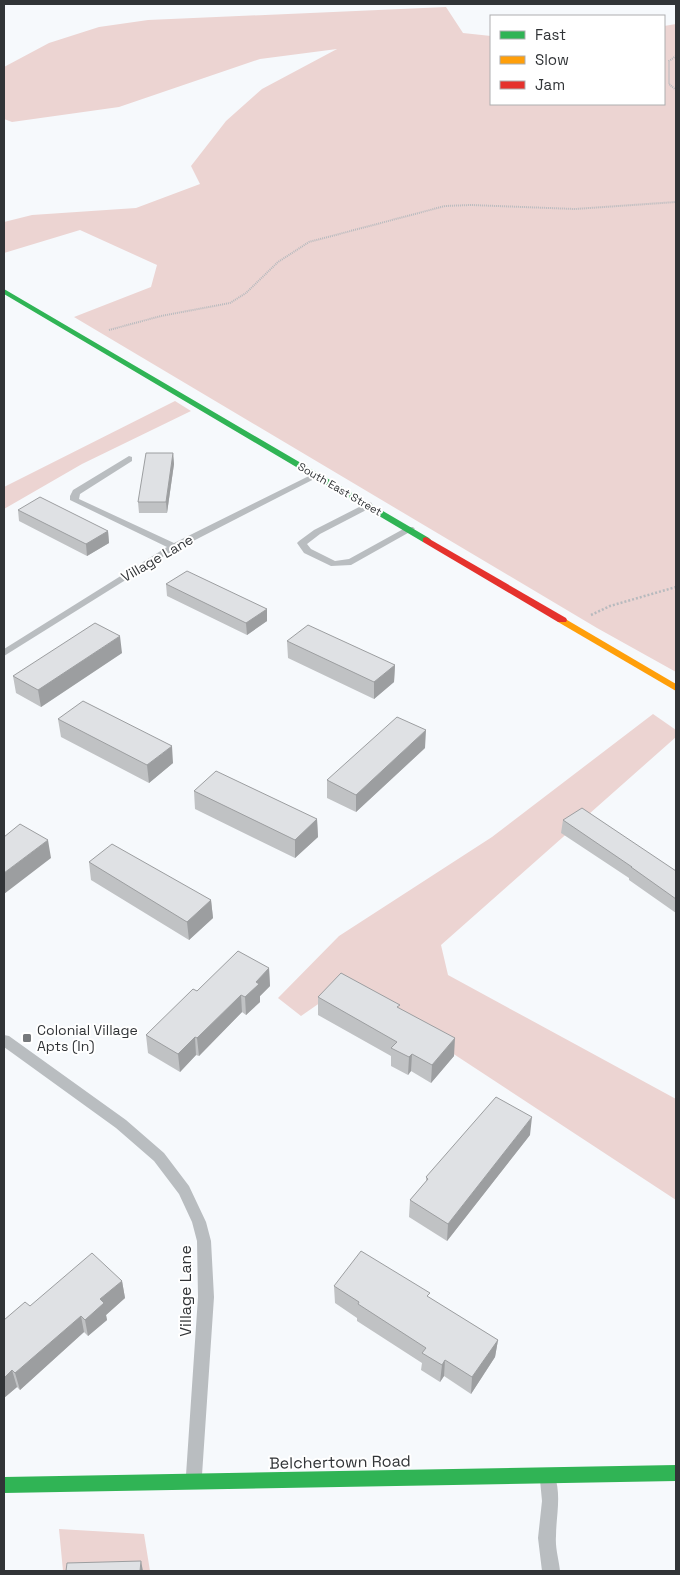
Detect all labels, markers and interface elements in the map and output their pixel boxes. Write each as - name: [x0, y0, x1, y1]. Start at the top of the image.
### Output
- legend: [490, 15, 665, 105]
- text: Fast: [535, 25, 566, 44]
- text: Slow: [535, 50, 569, 69]
- text: Jam: [535, 75, 565, 94]
- street label: South East Street: [296, 459, 384, 519]
- street label: Village Lane: [118, 530, 196, 586]
- place label: Colonial Village Apts (In): [37, 1021, 138, 1055]
- marker: Colonial Village Apts (In): [21, 1032, 33, 1044]
- street label: Village Lane: [175, 1245, 196, 1337]
- street label: Belchertown Road: [269, 1450, 411, 1474]

